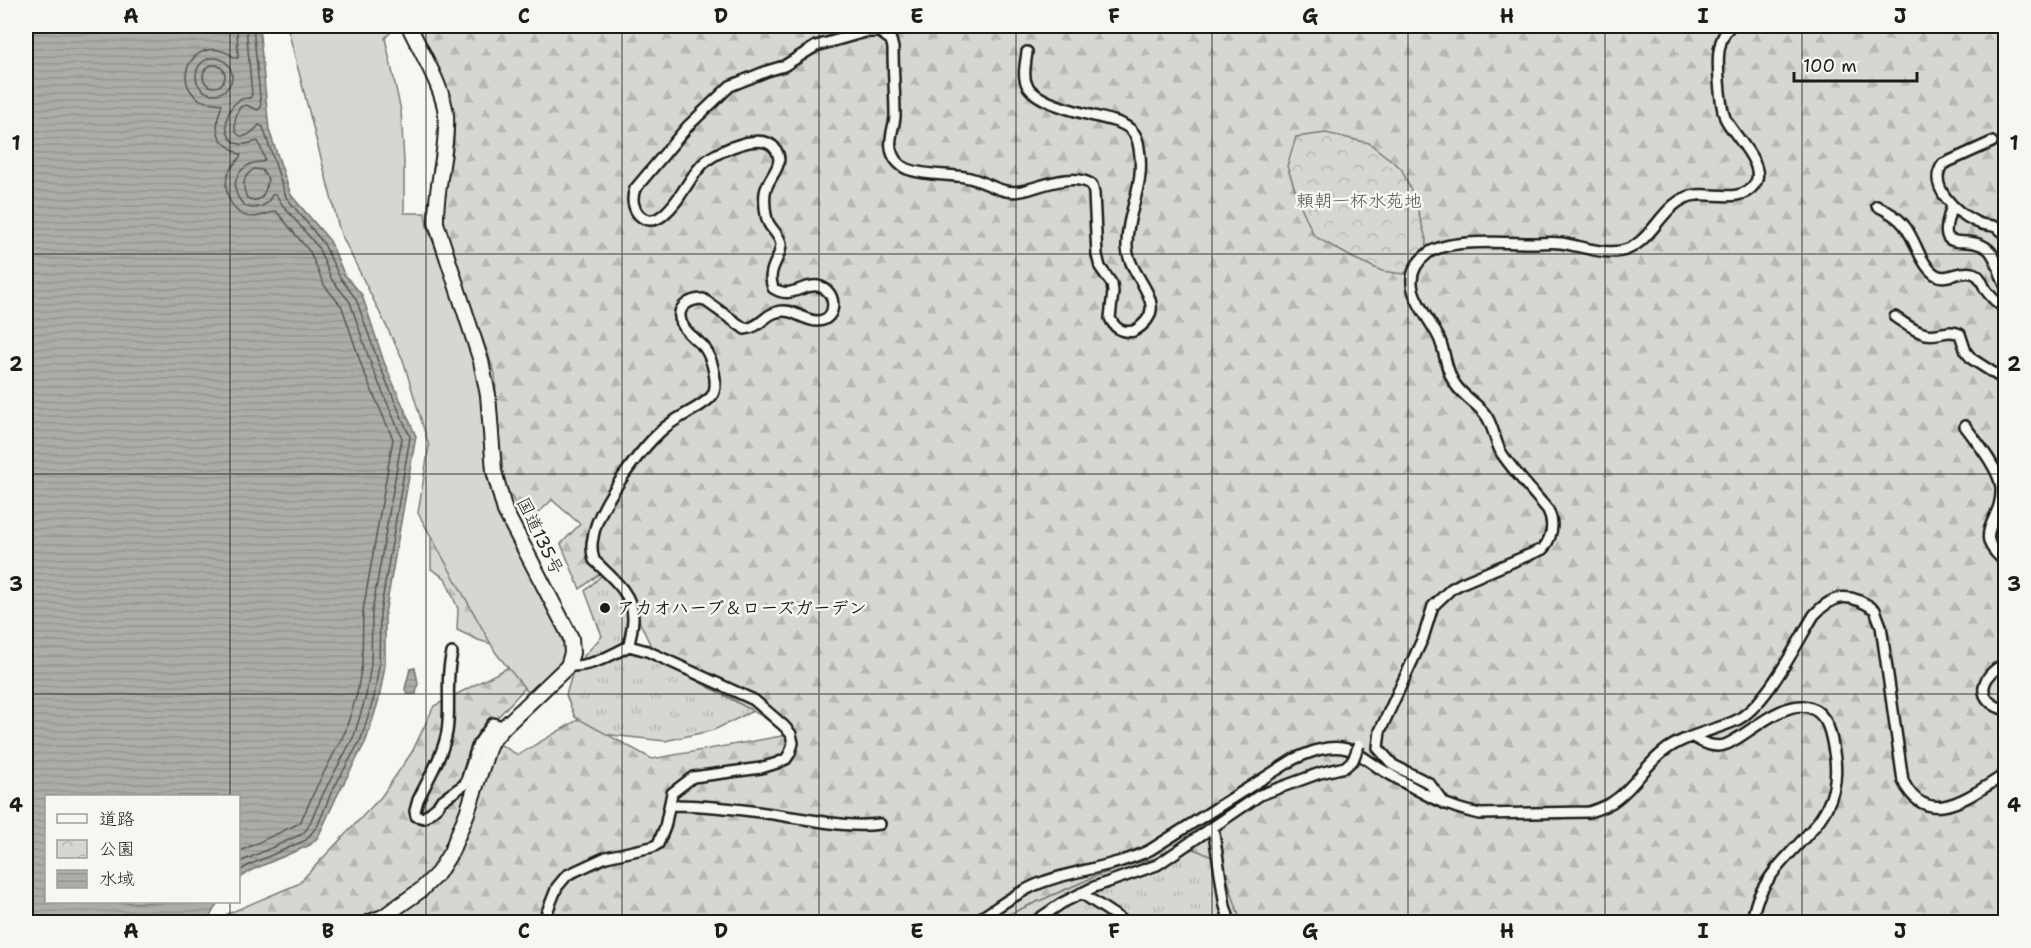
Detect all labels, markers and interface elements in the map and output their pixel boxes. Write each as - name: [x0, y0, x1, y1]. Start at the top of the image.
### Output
- text: A: [123, 3, 139, 29]
- text: B: [322, 3, 334, 29]
- text: C: [518, 3, 530, 29]
- text: D: [714, 3, 728, 29]
- text: E: [910, 3, 924, 29]
- text: F: [1108, 3, 1120, 29]
- text: G: [1302, 3, 1318, 29]
- text: H: [1500, 3, 1514, 29]
- text: I: [1697, 3, 1709, 29]
- text: J: [1894, 3, 1907, 29]
- scale bar: [1794, 45, 1917, 83]
- text: 100 m: [1803, 54, 1857, 78]
- text: 1: [11, 130, 21, 156]
- text: 1: [2009, 130, 2019, 156]
- park label: 頼朝一杯水苑地: [1296, 189, 1422, 213]
- text: 2: [9, 351, 23, 377]
- text: 2: [2007, 351, 2021, 377]
- street label: 国道135号: [511, 493, 569, 579]
- text: 3: [9, 571, 23, 597]
- text: 3: [2007, 571, 2021, 597]
- place label: アカオハーブ＆ローズガーデン: [617, 596, 867, 620]
- marker: アカオハーブ＆ローズガーデン: [598, 601, 612, 615]
- text: 4: [9, 792, 23, 818]
- text: 4: [2007, 792, 2021, 818]
- legend: [45, 795, 240, 903]
- text: 道路: [99, 807, 135, 831]
- text: 公園: [99, 837, 135, 861]
- text: 水域: [99, 867, 135, 891]
- text: A: [123, 918, 139, 944]
- text: B: [322, 918, 334, 944]
- text: C: [518, 918, 530, 944]
- text: D: [714, 918, 728, 944]
- text: E: [910, 918, 924, 944]
- text: F: [1108, 918, 1120, 944]
- text: G: [1302, 918, 1318, 944]
- text: H: [1500, 918, 1514, 944]
- text: I: [1697, 918, 1709, 944]
- text: J: [1894, 918, 1907, 944]

